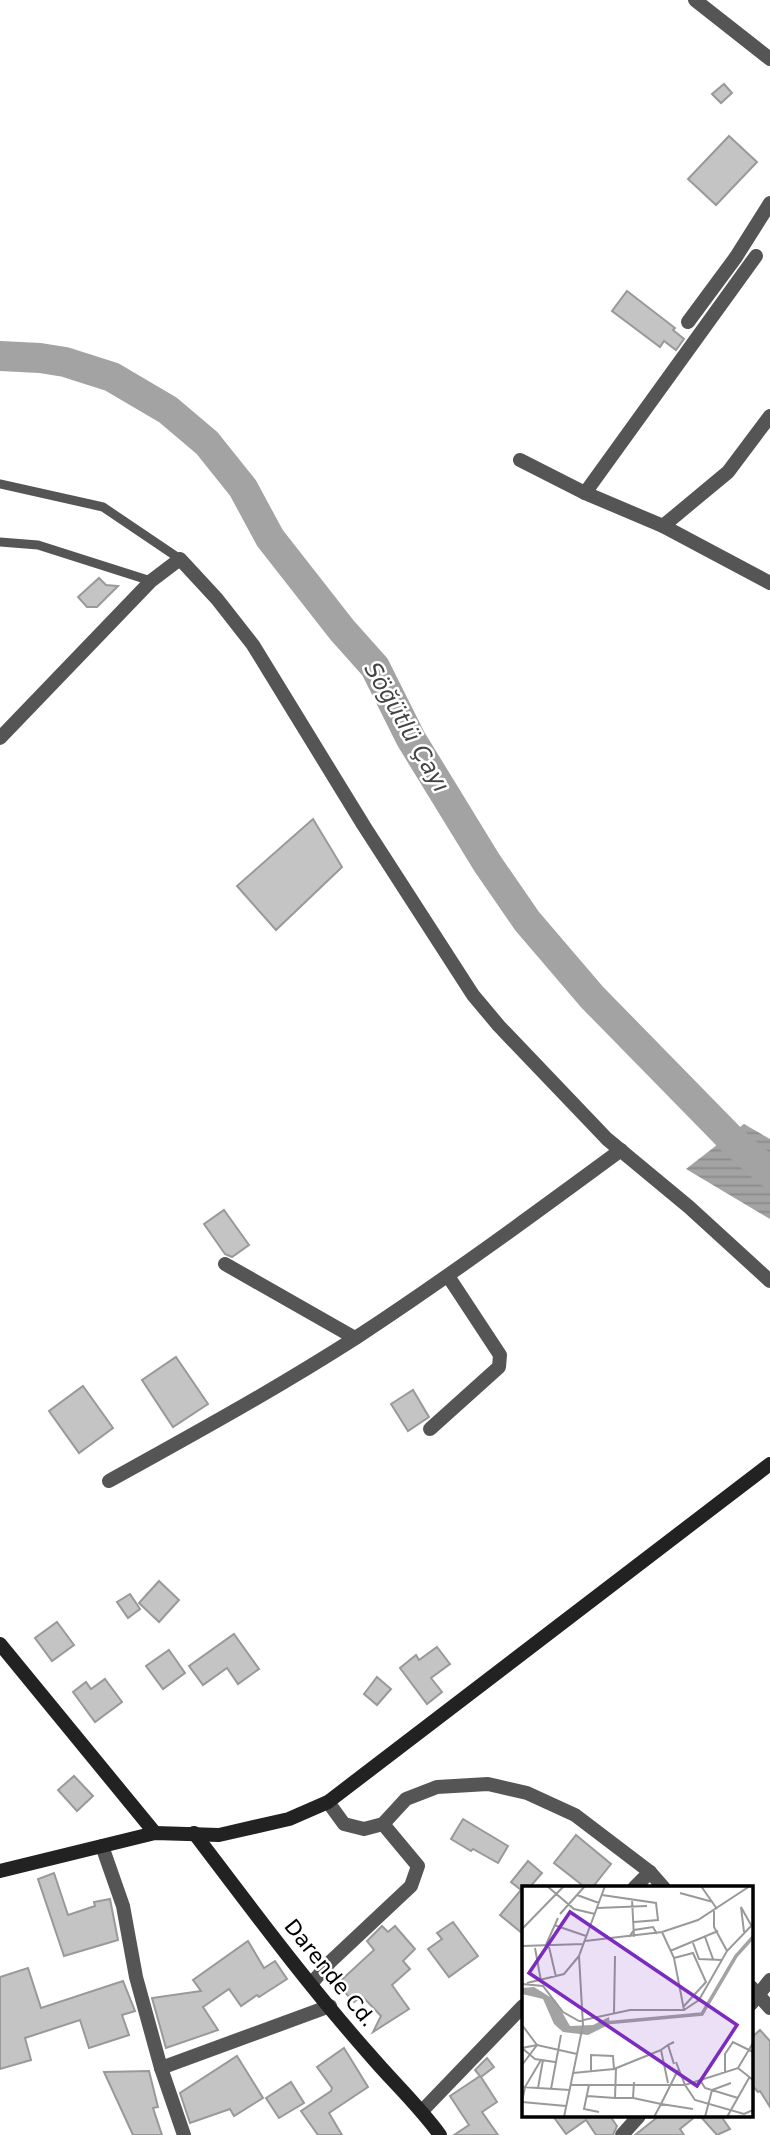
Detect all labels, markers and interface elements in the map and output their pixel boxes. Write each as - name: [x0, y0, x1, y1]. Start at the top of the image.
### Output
- water label: Söğütlü Çayı: [359, 658, 455, 796]
- inset map: [522, 1886, 752, 2118]
- street label: Darende Cd.: [279, 1915, 381, 2031]

